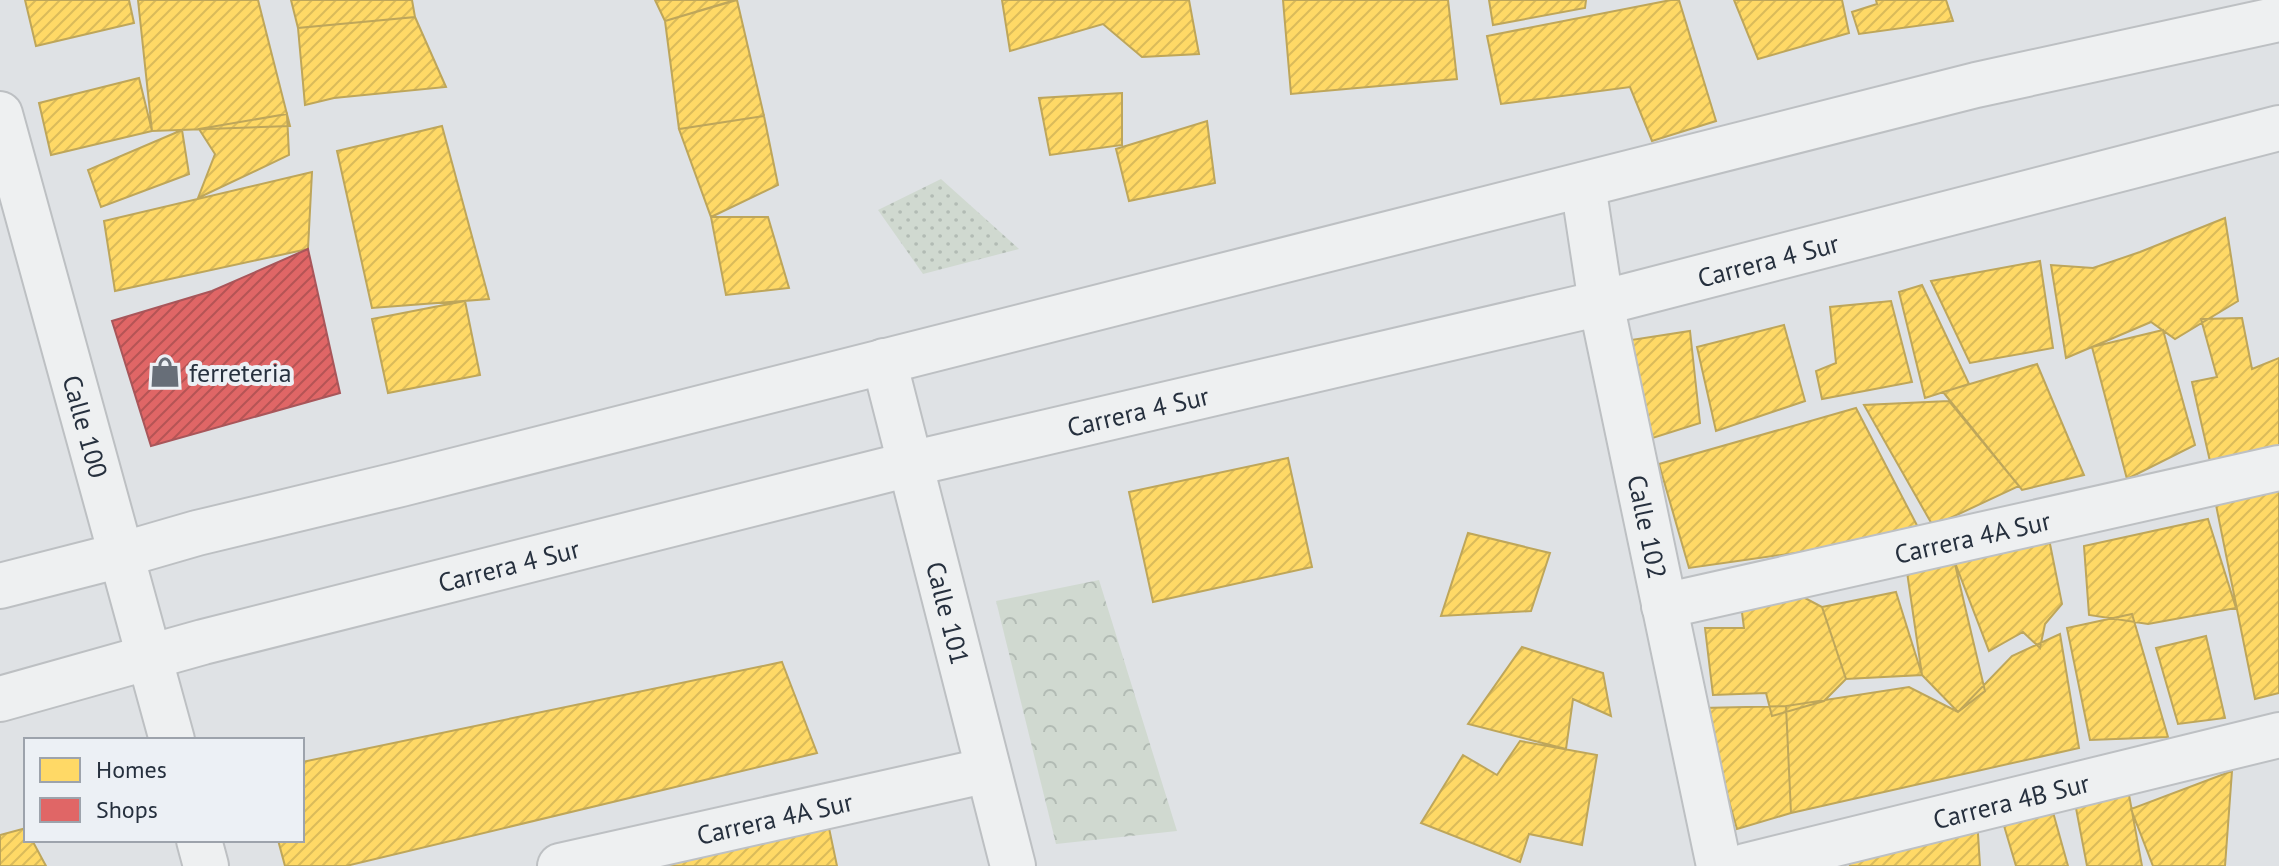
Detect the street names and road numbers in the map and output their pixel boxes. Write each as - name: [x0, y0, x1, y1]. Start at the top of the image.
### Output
- street label: Carrera 4 Sur: [1694, 226, 1842, 294]
- street label: Calle 100: [56, 371, 116, 482]
- street label: Carrera 4 Sur: [1064, 378, 1212, 443]
- street label: Calle 102: [1621, 472, 1675, 582]
- street label: Carrera 4A Sur: [1891, 503, 2054, 570]
- street label: Carrera 4 Sur: [434, 531, 583, 599]
- street label: Calle 101: [919, 558, 977, 668]
- street label: Carrera 4B Sur: [1930, 766, 2093, 836]
- street label: Carrera 4A Sur: [694, 784, 856, 851]

